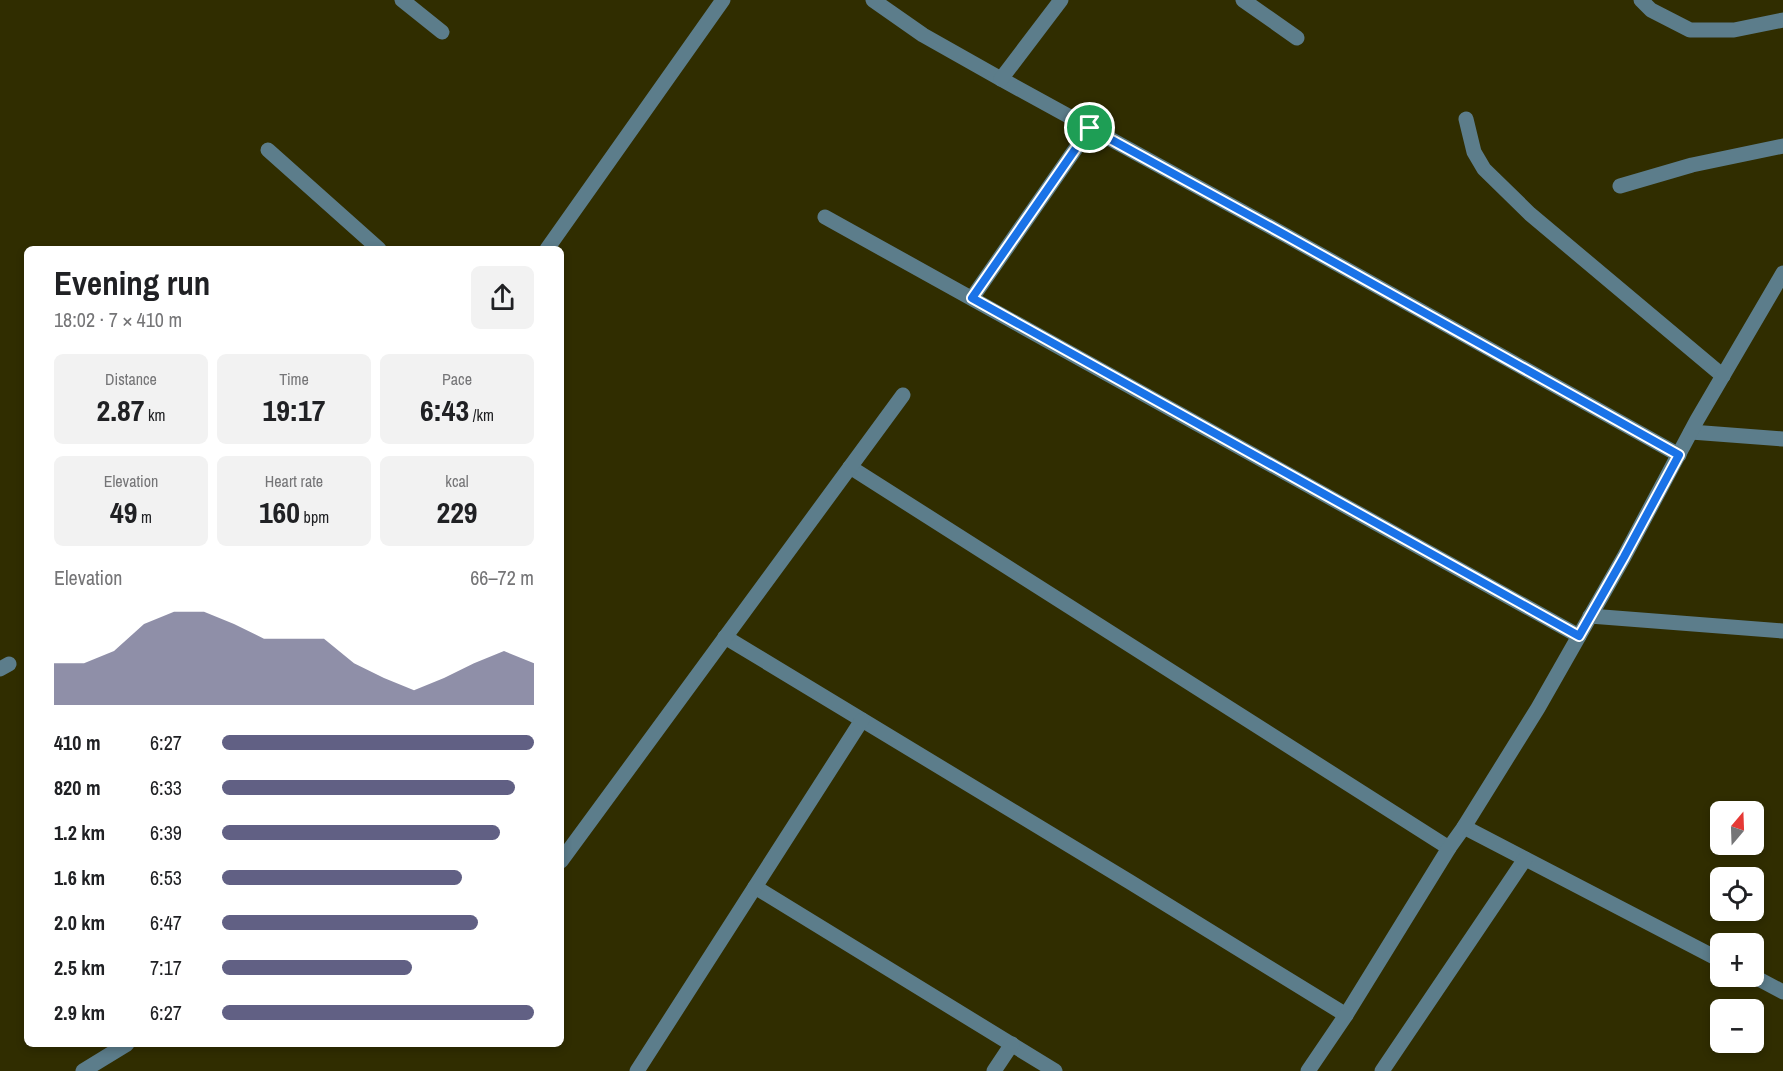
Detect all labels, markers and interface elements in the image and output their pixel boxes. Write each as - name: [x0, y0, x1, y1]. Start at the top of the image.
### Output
- pin: [1064, 102, 1115, 153]
- icon: arrive: [1073, 111, 1106, 144]
- text: Evening run: [54, 261, 210, 305]
- button: share: [471, 266, 534, 329]
- text: 18:02 · 7 × 410 m: [54, 306, 182, 333]
- text: Distance: [105, 368, 157, 390]
- text: Time: [279, 368, 309, 390]
- text: Pace: [442, 368, 472, 390]
- text: 2.87: [96, 390, 144, 430]
- text: 19:17: [263, 390, 325, 430]
- text: 6:43: [420, 390, 469, 430]
- text: km: [144, 404, 166, 426]
- text: /km: [469, 404, 494, 426]
- text: Elevation: [104, 470, 158, 492]
- text: Heart rate: [265, 470, 323, 492]
- text: kcal: [445, 470, 469, 492]
- text: 49: [110, 492, 137, 532]
- text: 160: [259, 492, 300, 532]
- text: 229: [436, 492, 478, 532]
- text: m: [137, 506, 152, 528]
- text: bpm: [300, 506, 329, 528]
- text: Elevation: [54, 564, 122, 591]
- text: 66–72 m: [470, 564, 534, 591]
- text: 410 m: [54, 729, 101, 756]
- text: 6:27: [150, 729, 182, 756]
- text: 820 m: [54, 774, 101, 801]
- text: 6:33: [150, 774, 182, 801]
- north arrow: [1710, 801, 1764, 855]
- map controls: [1710, 801, 1764, 1053]
- text: 1.2 km: [54, 819, 105, 846]
- text: 6:39: [150, 819, 182, 846]
- text: 1.6 km: [54, 864, 105, 891]
- text: 6:53: [150, 864, 182, 891]
- button: locate: [1710, 867, 1764, 921]
- text: 2.0 km: [54, 909, 105, 936]
- text: 6:47: [150, 909, 182, 936]
- button: +: [1710, 933, 1764, 987]
- text: 2.5 km: [54, 954, 105, 981]
- text: 7:17: [150, 954, 182, 981]
- text: 2.9 km: [54, 999, 105, 1026]
- text: 6:27: [150, 999, 182, 1026]
- button: −: [1710, 999, 1764, 1053]

